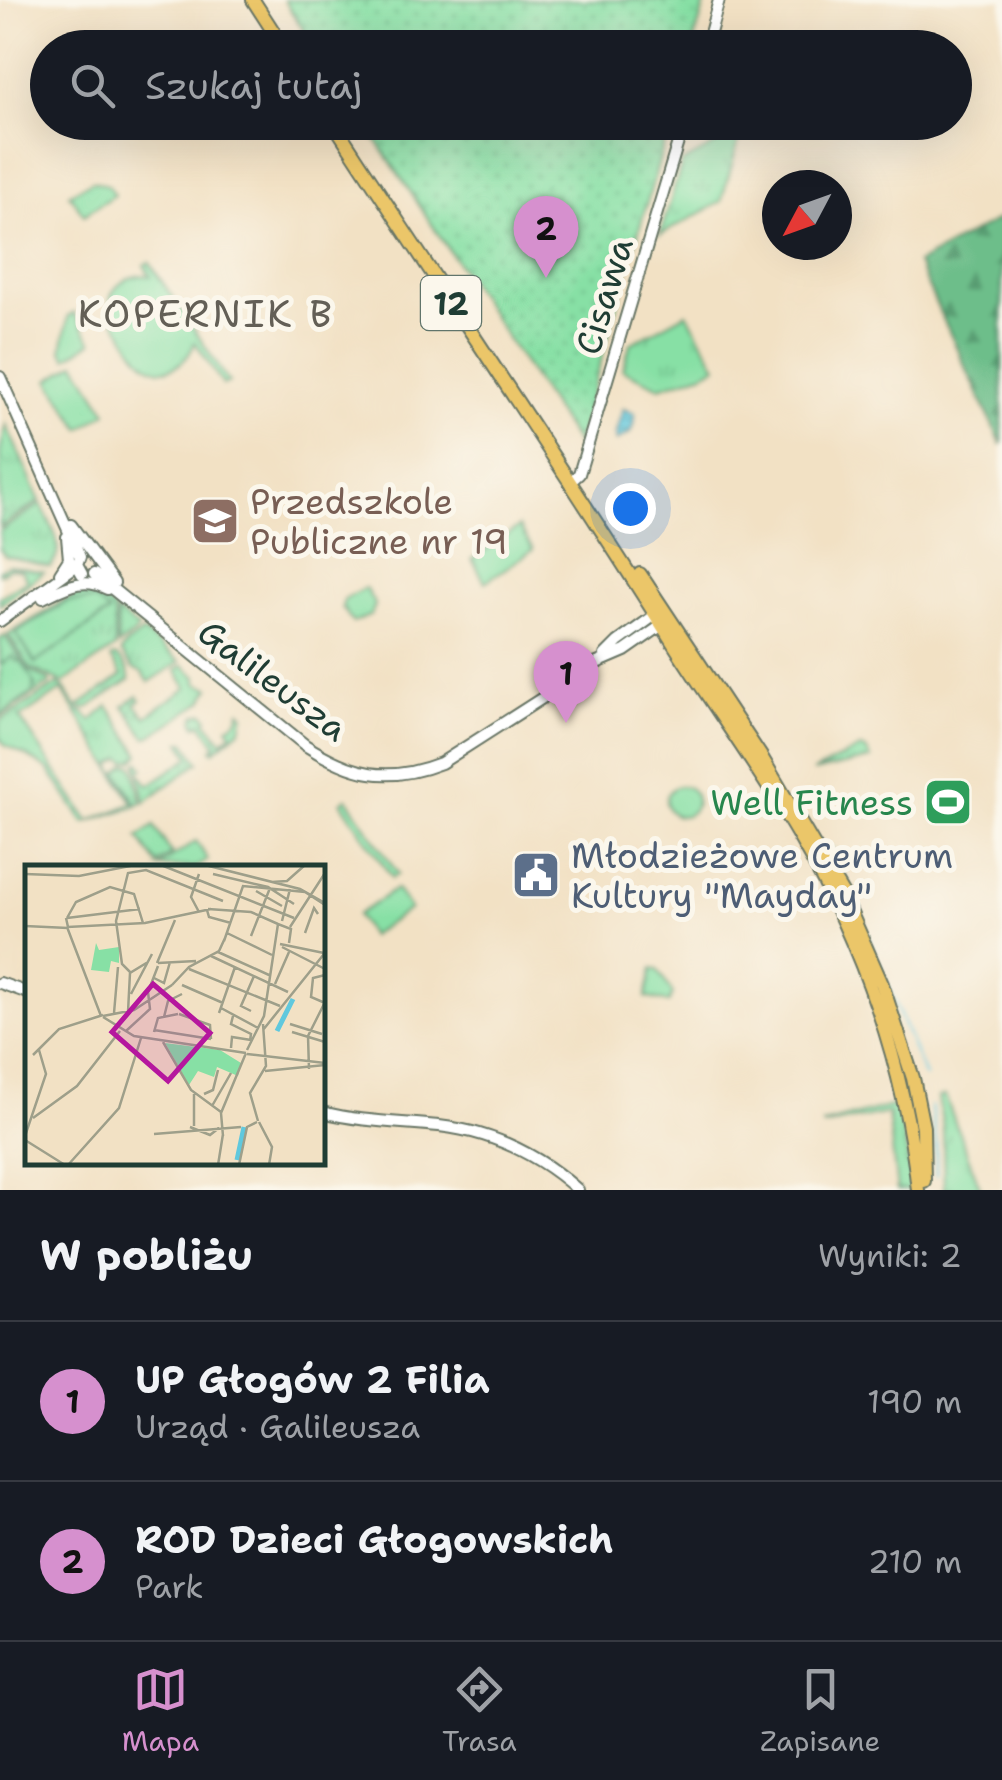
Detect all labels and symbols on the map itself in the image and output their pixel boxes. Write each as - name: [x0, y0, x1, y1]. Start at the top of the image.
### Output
- north arrow: [762, 170, 852, 260]
- pin: 2: [514, 196, 578, 278]
- street label: Cisawa: [564, 232, 644, 360]
- road number: 12: [421, 276, 481, 330]
- district label: KOPERNIK B: [78, 288, 334, 339]
- place label: Przedszkole Publiczne nr 19: [250, 478, 508, 565]
- your location: [605, 483, 656, 534]
- school or university icon: Przedszkole Publiczne nr 19: [189, 495, 241, 547]
- street label: Galileusza: [189, 608, 358, 752]
- pin: 1: [534, 640, 598, 723]
- sports icon: Well Fitness: [922, 776, 974, 828]
- place label: Well Fitness: [710, 779, 913, 826]
- place label: Młodzieżowe Centrum Kultury "Mayday": [571, 832, 953, 919]
- public building icon: Młodzieżowe Centrum Kultury "Mayday": [510, 849, 562, 901]
- inset map: [25, 865, 325, 1165]

